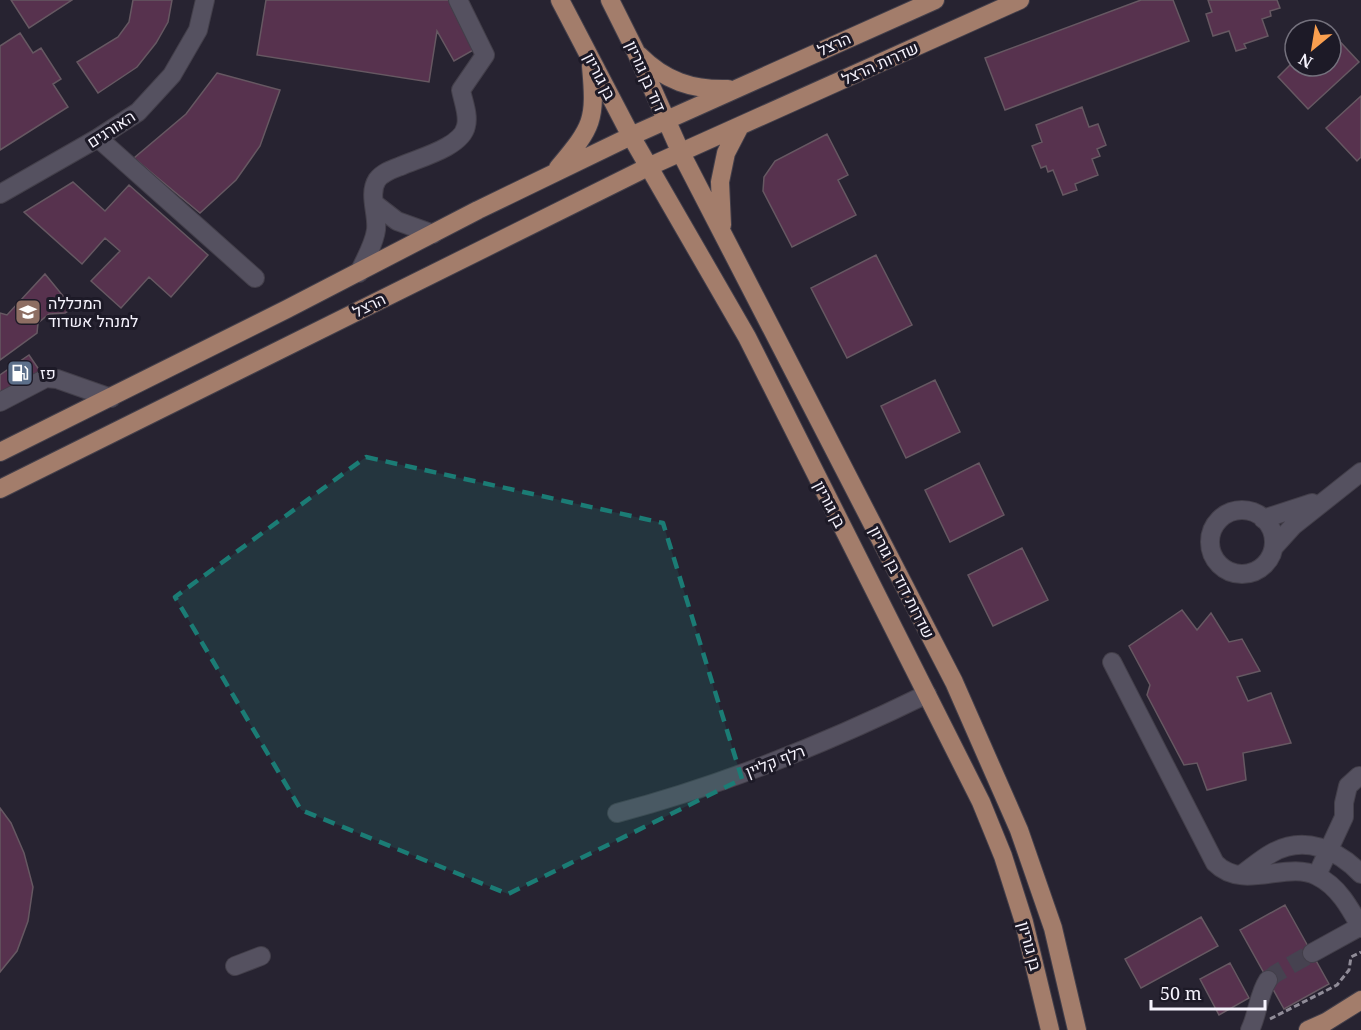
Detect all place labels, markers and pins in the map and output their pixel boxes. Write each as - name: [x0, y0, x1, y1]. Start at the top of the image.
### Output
- place label: המכללה למנהל אשדוד: [48, 292, 138, 332]
- school or university icon: המכללה למנהל אשדוד: [13, 297, 43, 327]
- fuel station icon: פז: [5, 358, 35, 388]
- place label: פז: [40, 362, 56, 384]

